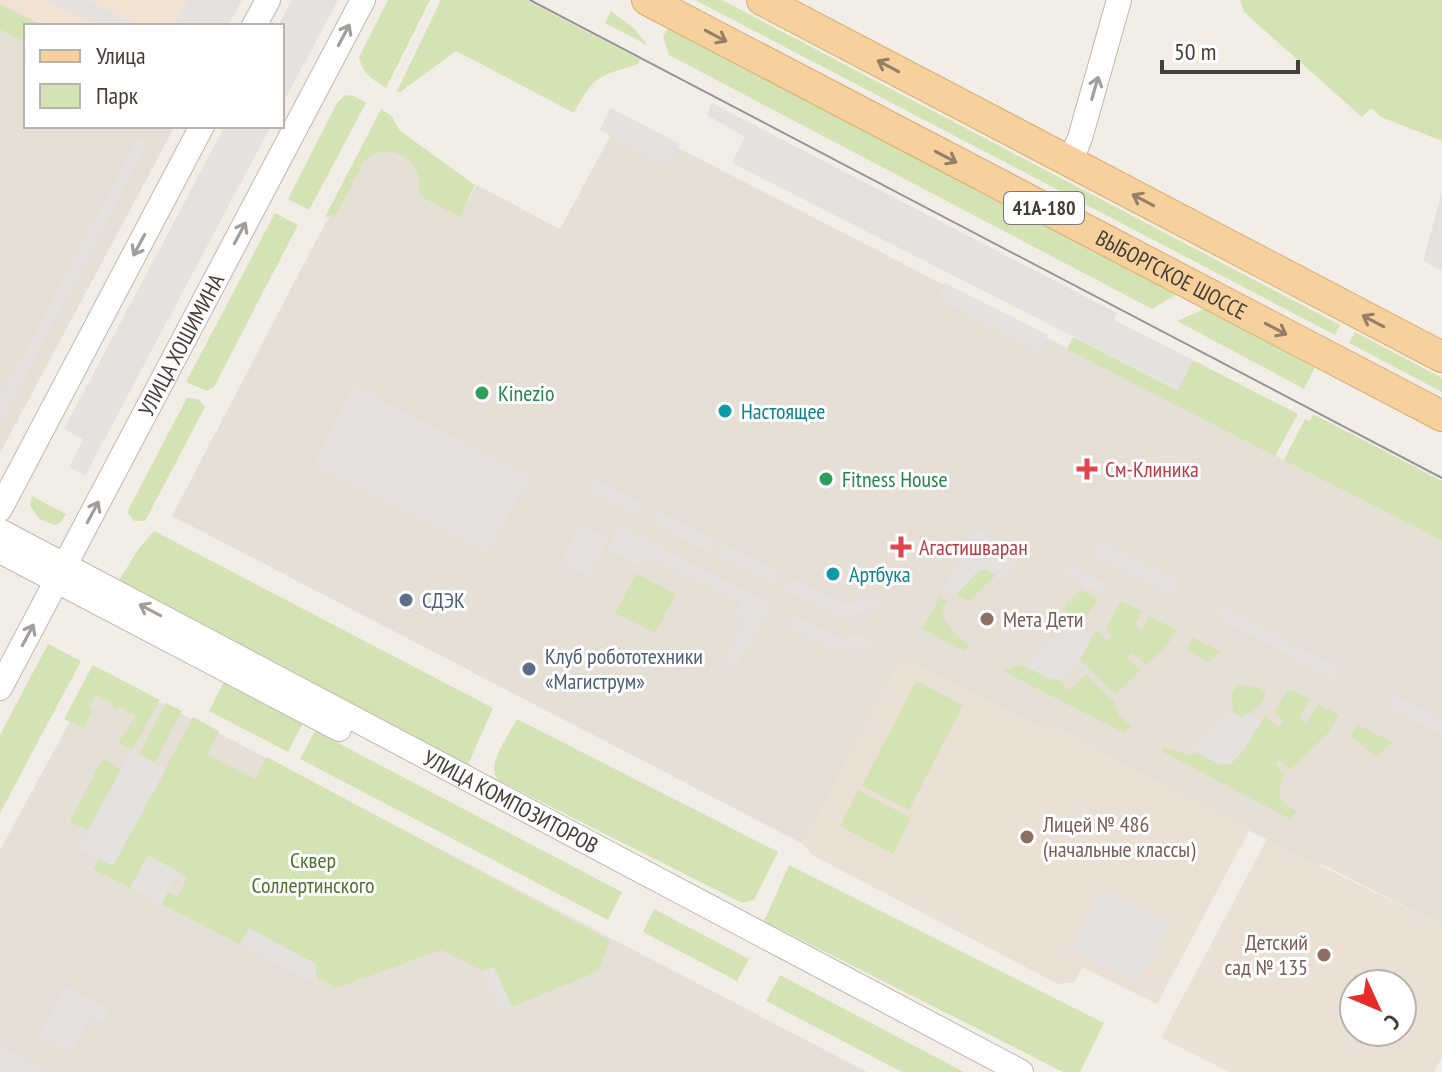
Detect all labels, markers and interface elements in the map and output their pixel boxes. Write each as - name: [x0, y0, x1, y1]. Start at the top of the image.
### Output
- legend: [24, 24, 284, 128]
- one-way arrow: [337, 24, 353, 47]
- scale bar: [1162, 24, 1298, 74]
- one-way arrow: [704, 29, 727, 45]
- text: 50 m: [1174, 36, 1216, 67]
- text: Улица: [96, 40, 146, 71]
- one-way arrow: [876, 58, 900, 74]
- one-way arrow: [1088, 75, 1103, 101]
- text: Парк: [96, 80, 139, 111]
- one-way arrow: [934, 149, 958, 165]
- road number: 41А-180: [1004, 192, 1084, 224]
- one-way arrow: [1131, 192, 1155, 208]
- one-way arrow: [233, 221, 249, 245]
- street label: ВЫБОРГСКОЕ ШОССЕ: [1091, 223, 1252, 326]
- one-way arrow: [131, 232, 147, 256]
- street label: УЛИЦА ХОШИМИНА: [132, 268, 230, 421]
- one-way arrow: [1362, 313, 1385, 329]
- one-way arrow: [1264, 321, 1288, 337]
- place label: Kinezio: [498, 379, 554, 407]
- marker: Kinezio: [473, 384, 491, 402]
- place label: Настоящее: [741, 397, 825, 425]
- marker: Настоящее: [716, 402, 734, 420]
- place label: См-Клиника: [1105, 455, 1199, 483]
- marker: См-Клиника: [1076, 458, 1098, 480]
- place label: Fitness House: [842, 465, 948, 493]
- marker: Fitness House: [817, 470, 835, 488]
- one-way arrow: [85, 501, 101, 525]
- place label: Агастишваран: [919, 533, 1028, 561]
- marker: Агастишваран: [890, 536, 912, 558]
- place label: Артбука: [849, 560, 911, 588]
- marker: Артбука: [824, 565, 842, 583]
- place label: СДЭК: [422, 586, 465, 614]
- marker: СДЭК: [397, 591, 415, 609]
- one-way arrow: [139, 601, 163, 617]
- place label: Мета Дети: [1003, 605, 1084, 633]
- marker: Мета Дети: [978, 610, 996, 628]
- one-way arrow: [21, 623, 37, 647]
- place label: Клуб робототехники «Магиструм»: [545, 642, 703, 695]
- marker: Клуб робототехники «Магиструм»: [520, 660, 538, 678]
- street label: УЛИЦА КОМПОЗИТОРОВ: [418, 744, 603, 859]
- place label: Лицей № 486 (начальные классы): [1042, 810, 1196, 863]
- marker: Лицей № 486 (начальные классы): [1018, 828, 1036, 846]
- park label: Сквер Соллертинского: [252, 846, 374, 899]
- place label: Детский сад № 135: [1225, 928, 1308, 981]
- marker: Детский сад № 135: [1315, 946, 1333, 964]
- north arrow: [1338, 968, 1418, 1048]
- text: С: [1379, 1009, 1406, 1035]

